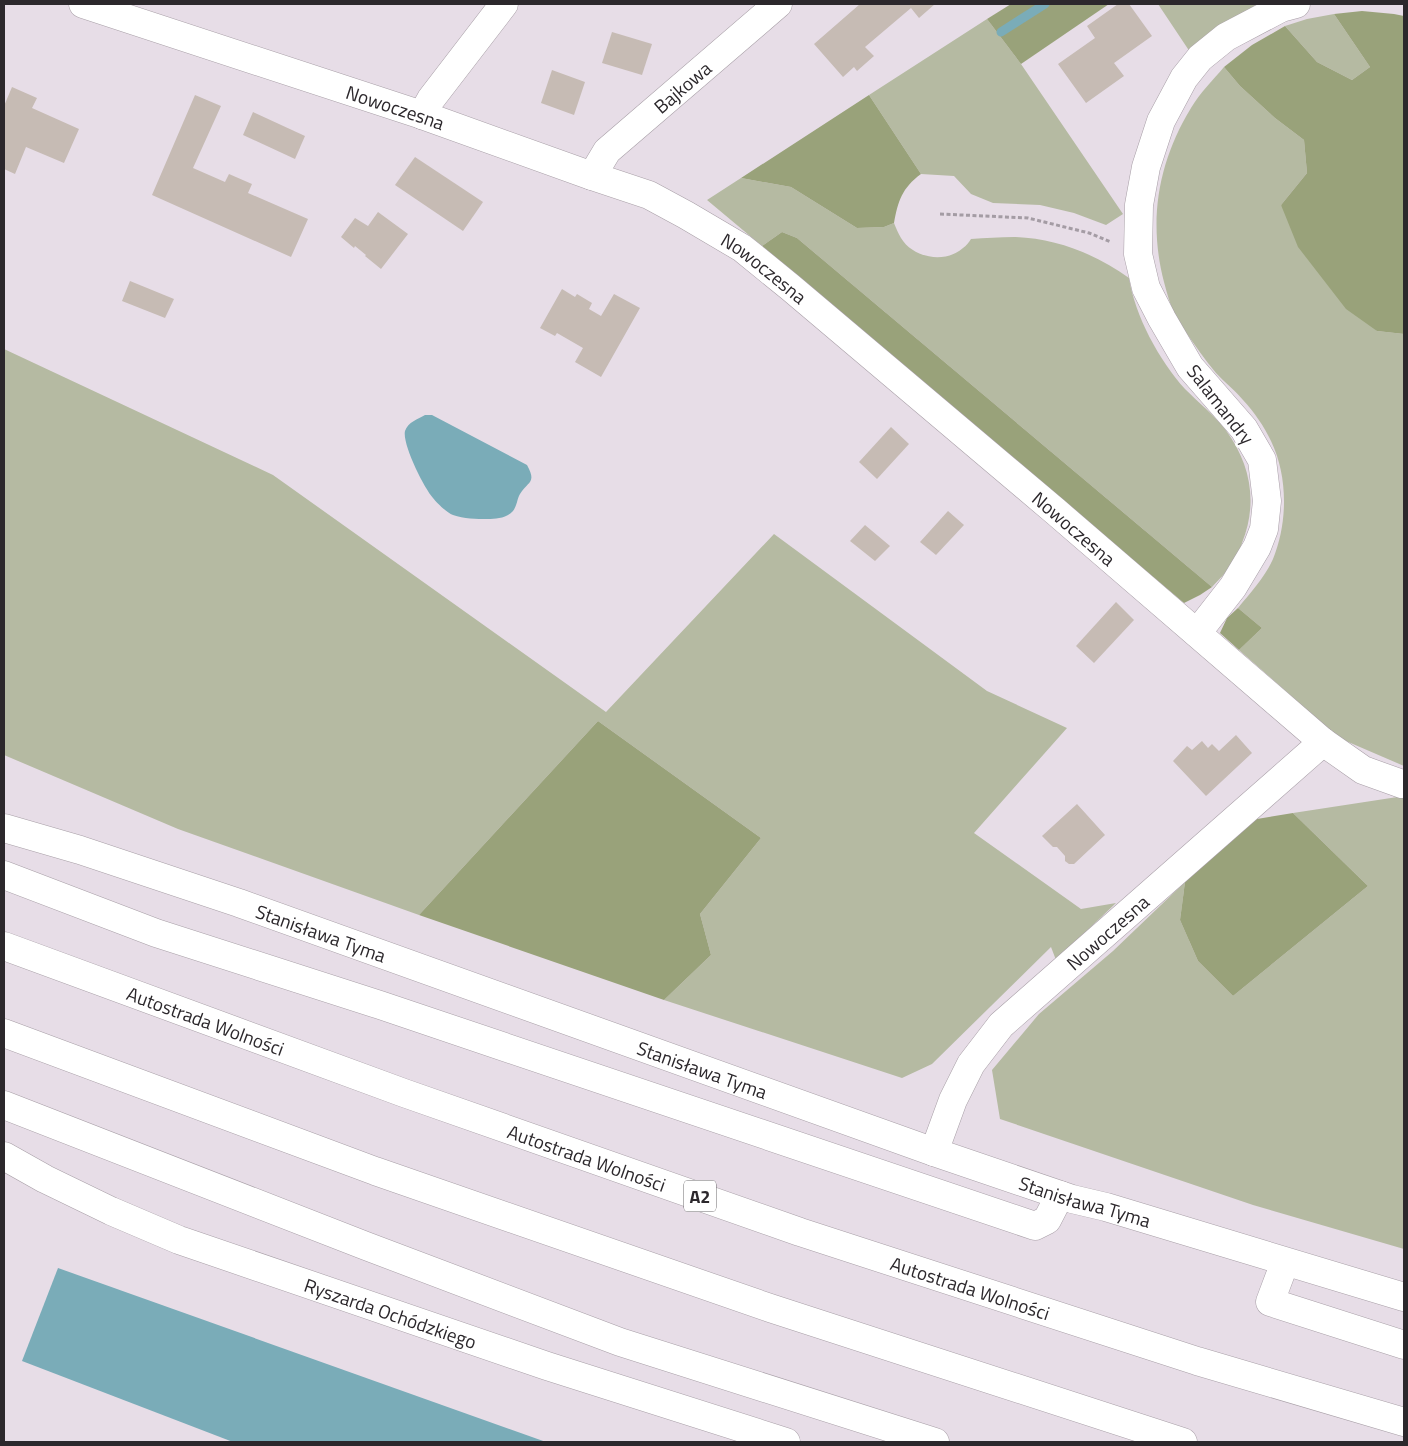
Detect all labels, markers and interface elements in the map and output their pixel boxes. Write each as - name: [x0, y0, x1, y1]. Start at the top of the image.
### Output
- street label: Bajkowa: [647, 53, 718, 120]
- street label: Nowoczesna: [343, 77, 449, 137]
- street label: Nowoczesna: [716, 225, 814, 311]
- street label: Salamandry: [1180, 358, 1262, 450]
- street label: Nowoczesna: [1026, 484, 1123, 572]
- street label: Nowoczesna: [1059, 887, 1155, 976]
- street label: Stanisława Tyma: [252, 896, 391, 969]
- street label: Autostrada Wolności: [123, 978, 289, 1062]
- street label: Stanisława Tyma: [633, 1032, 772, 1106]
- street label: Autostrada Wolności: [504, 1116, 670, 1198]
- street label: Stanisława Tyma: [1015, 1168, 1155, 1234]
- road number: A2: [684, 1180, 716, 1212]
- street label: Autostrada Wolności: [887, 1248, 1054, 1327]
- street label: Ryszarda Ochódzkiego: [301, 1270, 481, 1355]

